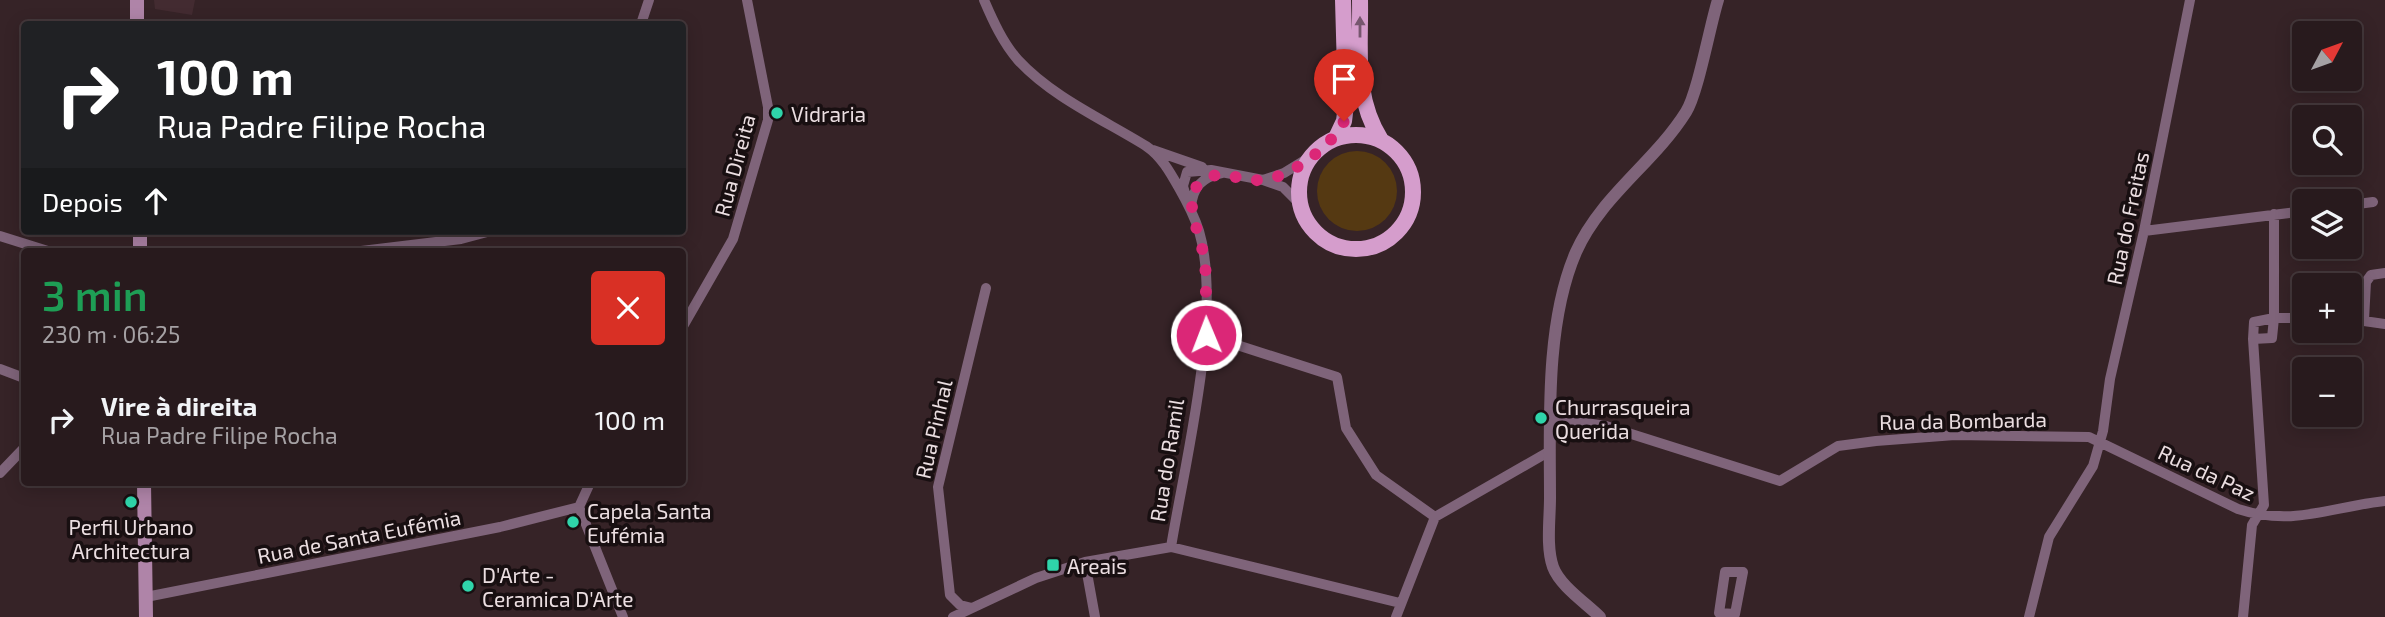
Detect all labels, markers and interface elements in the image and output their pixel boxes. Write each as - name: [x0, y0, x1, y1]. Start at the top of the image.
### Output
- one-way arrow: [1355, 16, 1366, 38]
- north arrow: [2292, 21, 2362, 91]
- map controls: [2292, 21, 2362, 427]
- text: 100 m: [157, 46, 294, 105]
- icon: right: [42, 49, 133, 140]
- pin: [1314, 49, 1374, 121]
- icon: arrive: [1325, 60, 1363, 98]
- place label: Vidraria: [791, 101, 866, 126]
- marker: Vidraria: [769, 105, 785, 121]
- button: search: [2292, 105, 2362, 175]
- text: Rua Padre Filipe Rocha: [157, 106, 486, 144]
- street label: Rua Direita: [708, 111, 760, 219]
- street label: Rua do Freitas: [2101, 149, 2153, 287]
- icon: ahead: [137, 182, 175, 220]
- text: Depois: [42, 186, 123, 217]
- button: layers: [2292, 189, 2362, 259]
- text: 3 min: [42, 269, 148, 319]
- button: close: [591, 271, 665, 345]
- button: +: [2292, 273, 2362, 343]
- position arrow: [1169, 298, 1243, 372]
- text: 230 m · 06:25: [42, 320, 180, 348]
- button: −: [2292, 357, 2362, 427]
- street label: Rua Pinhal: [909, 376, 957, 481]
- text: Vire à direita: [101, 390, 257, 421]
- place label: Churrasqueira Querida: [1555, 394, 1691, 444]
- street label: Rua do Ramil: [1144, 396, 1188, 523]
- icon: right: [42, 401, 80, 439]
- text: 100 m: [595, 404, 665, 435]
- street label: Rua da Bombarda: [1879, 406, 2047, 434]
- marker: Churrasqueira Querida: [1533, 410, 1549, 426]
- text: Rua Padre Filipe Rocha: [101, 421, 338, 449]
- street label: Rua da Paz: [2155, 439, 2259, 505]
- marker: Perfil Urbano Architectura: [123, 494, 139, 510]
- place label: Capela Santa Eufémia: [587, 498, 711, 547]
- street label: Rua de Santa Eufémia: [255, 504, 463, 568]
- place label: Perfil Urbano Architectura: [68, 514, 194, 563]
- marker: Capela Santa Eufémia: [565, 514, 581, 530]
- place label: Areais: [1067, 553, 1127, 578]
- marker: Areais: [1045, 557, 1061, 573]
- place label: D'Arte - Ceramica D'Arte: [482, 562, 634, 611]
- marker: D'Arte - Ceramica D'Arte: [460, 578, 476, 594]

